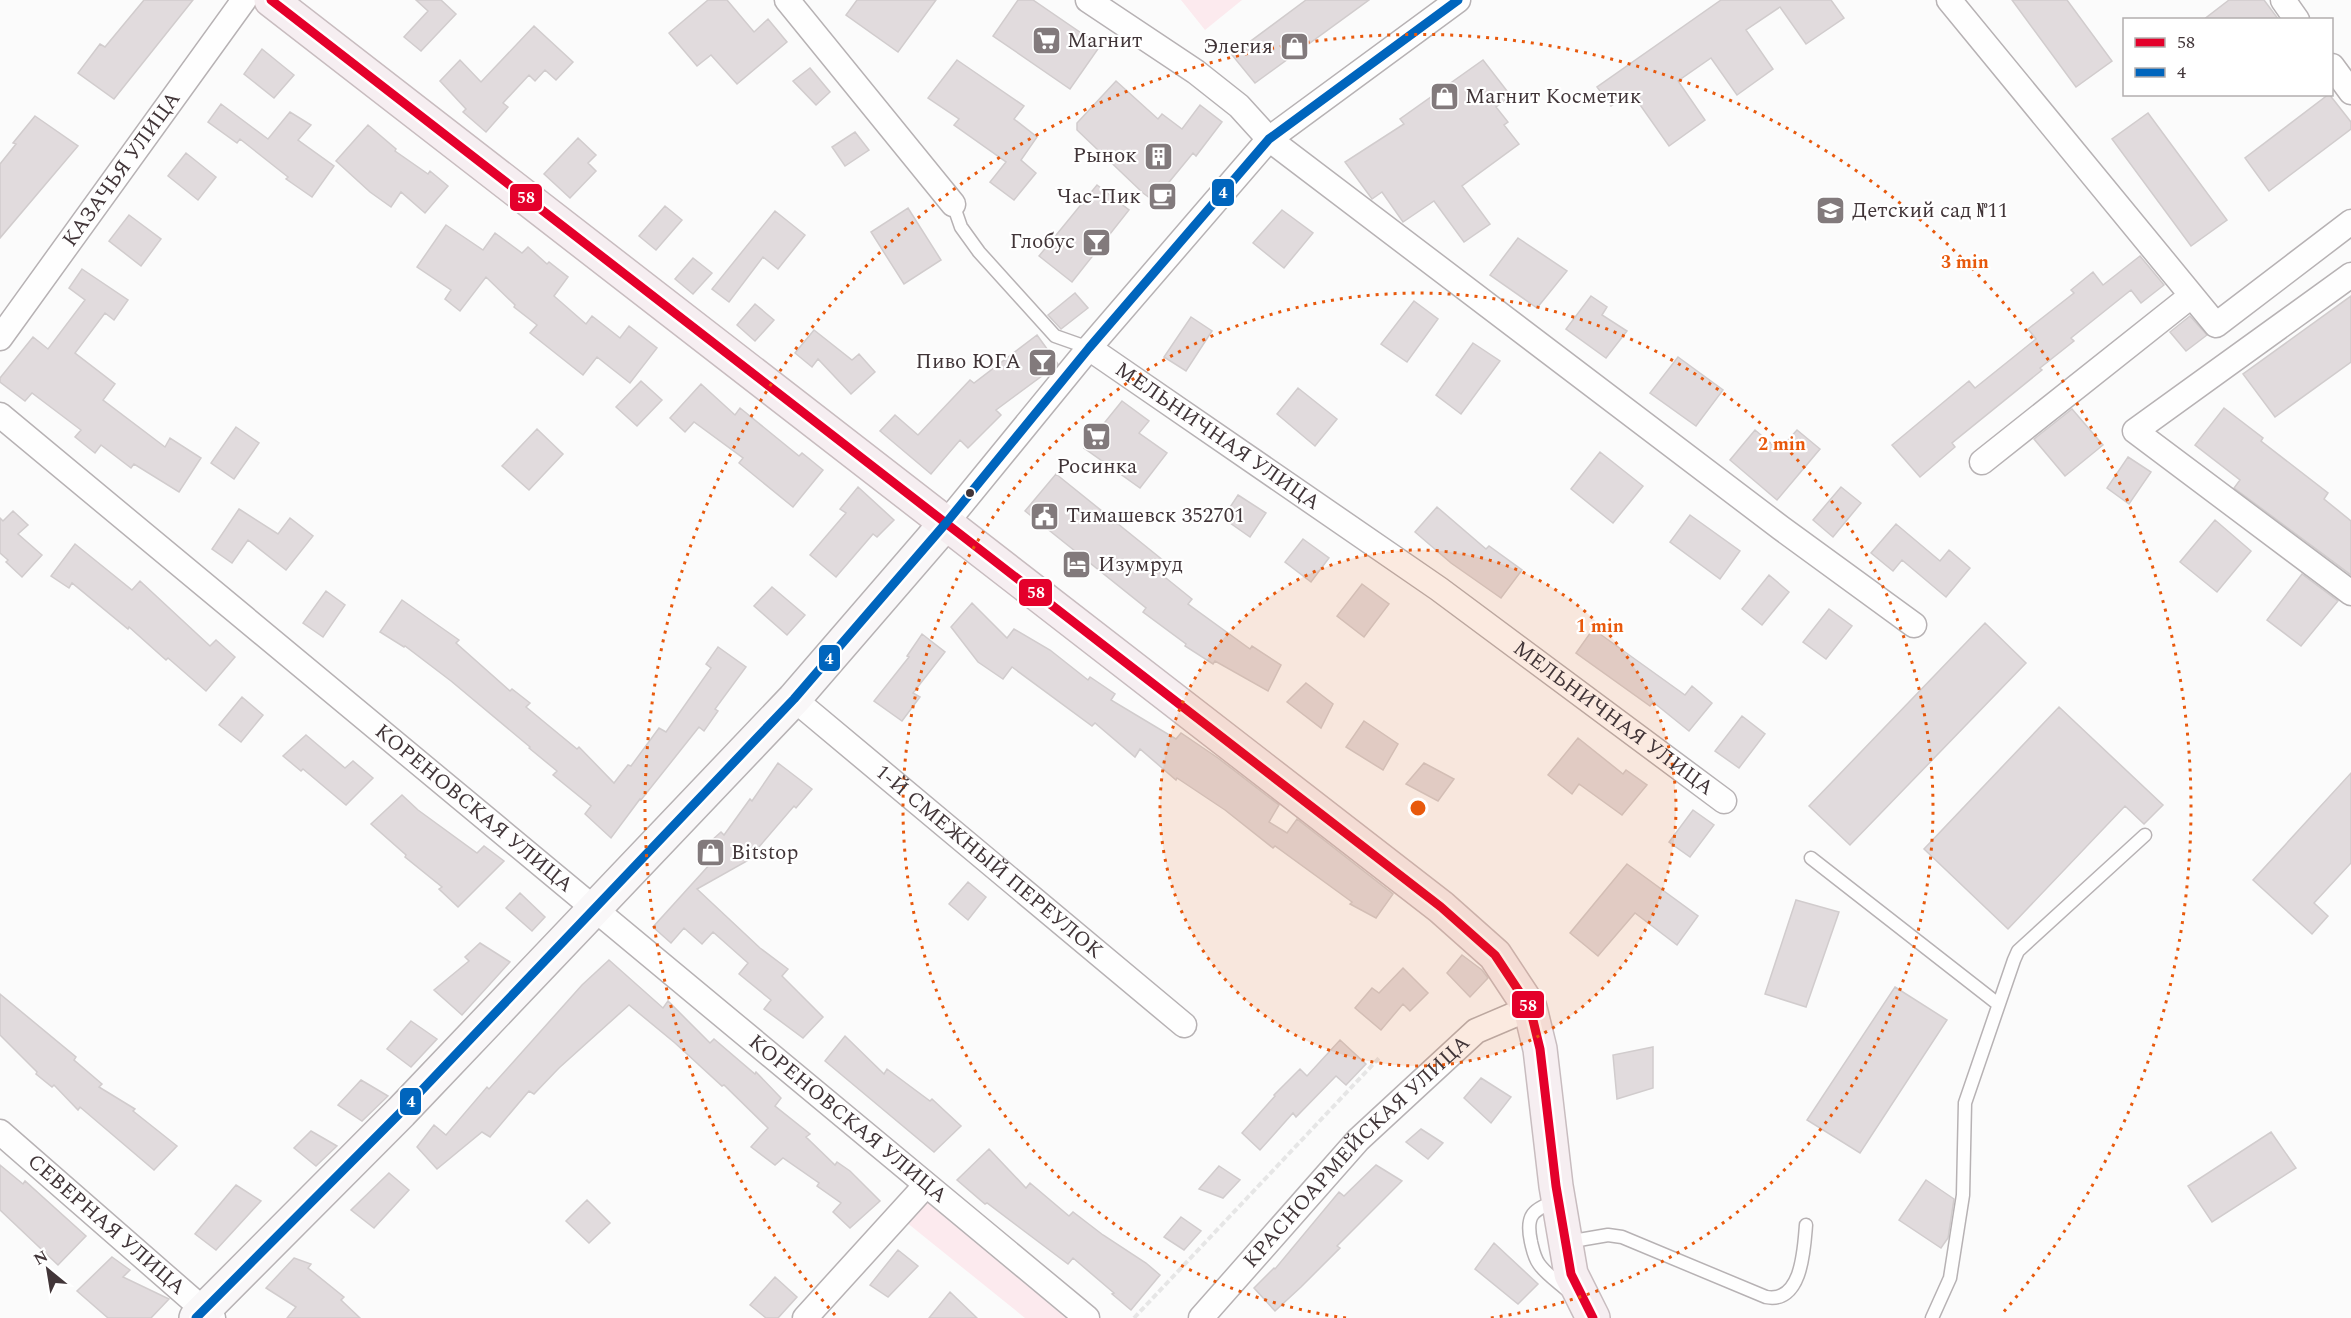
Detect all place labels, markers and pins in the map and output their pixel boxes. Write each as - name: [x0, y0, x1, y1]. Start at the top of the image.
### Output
- supermarket icon: Магнит: [1030, 25, 1062, 57]
- place label: Магнит: [1067, 25, 1142, 57]
- place label: Элегия: [1203, 31, 1273, 63]
- shop icon: Элегия: [1278, 31, 1310, 63]
- shop icon: Магнит Косметик: [1428, 81, 1460, 113]
- place label: Магнит Косметик: [1465, 81, 1642, 113]
- place label: Рынок: [1073, 140, 1137, 172]
- building icon: Рынок: [1142, 140, 1174, 172]
- place label: Час-Пик: [1057, 181, 1141, 213]
- cafe icon: Час-Пик: [1146, 181, 1178, 213]
- school or university icon: Детский сад №11: [1815, 195, 1847, 227]
- place label: Детский сад №11: [1852, 195, 2008, 227]
- place label: Глобус: [1010, 226, 1075, 258]
- bar icon: Глобус: [1080, 226, 1112, 258]
- place label: Пиво ЮГА: [916, 346, 1021, 378]
- bar icon: Пиво ЮГА: [1026, 346, 1058, 378]
- supermarket icon: Росинка: [1081, 420, 1113, 452]
- place label: Росинка: [1057, 451, 1138, 483]
- unlabelled marker: [964, 487, 976, 499]
- public building icon: Тимашевск 352701: [1029, 500, 1061, 532]
- place label: Тимашевск 352701: [1066, 500, 1245, 532]
- hotel icon: Изумруд: [1061, 549, 1093, 581]
- place label: Изумруд: [1098, 549, 1183, 581]
- centre of rings: [1408, 798, 1428, 818]
- shop icon: Bitstop: [694, 837, 726, 869]
- place label: Bitstop: [731, 837, 798, 869]

